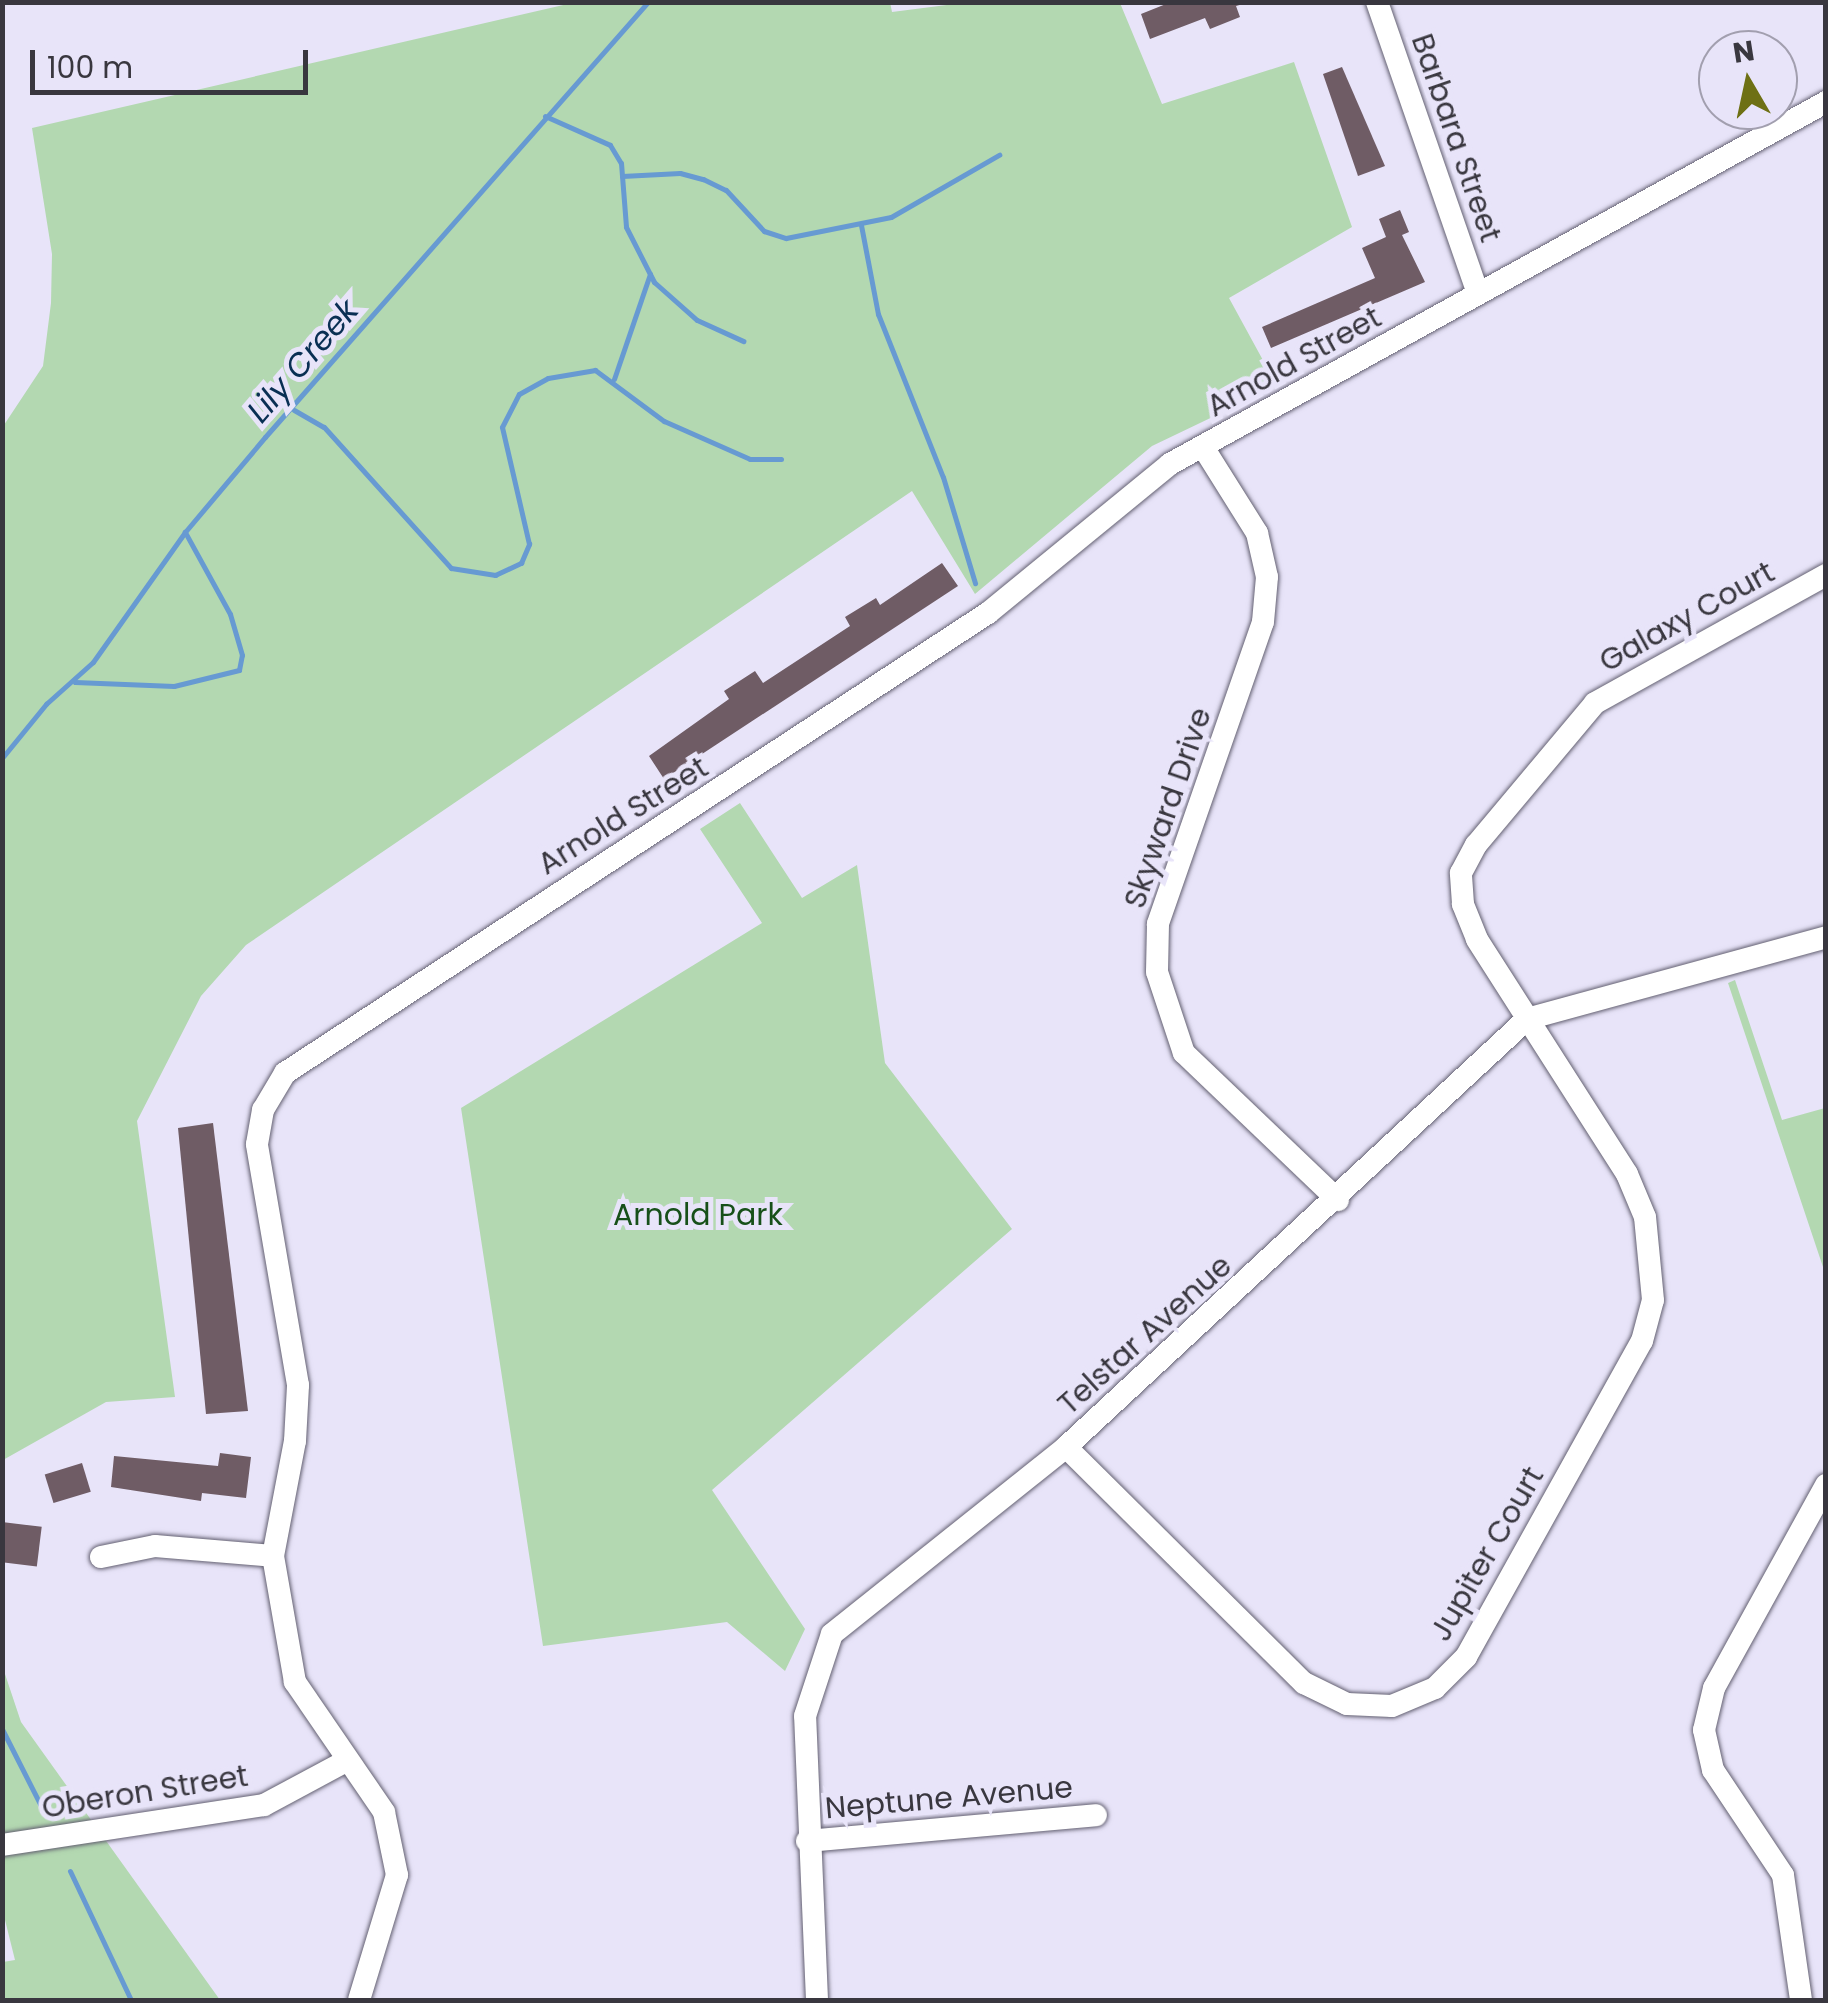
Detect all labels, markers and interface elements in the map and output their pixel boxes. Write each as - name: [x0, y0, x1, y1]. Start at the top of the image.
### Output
- street label: Barbara Street: [1404, 29, 1508, 247]
- scale bar: [35, 30, 312, 92]
- north arrow: [1698, 30, 1798, 130]
- text: N: [1730, 31, 1757, 73]
- text: 100 m: [47, 46, 133, 89]
- water label: Lily Creek: [239, 292, 367, 430]
- street label: Arnold Street: [1201, 299, 1387, 425]
- street label: Galaxy Court: [1593, 554, 1781, 680]
- street label: Skyward Drive: [1117, 703, 1219, 913]
- street label: Arnold Street: [531, 750, 715, 882]
- park label: Arnold Park: [613, 1197, 783, 1233]
- street label: Telstar Avenue: [1051, 1248, 1239, 1422]
- street label: Jupiter Court: [1423, 1460, 1551, 1648]
- street label: Oberon Street: [40, 1758, 250, 1826]
- street label: Neptune Avenue: [824, 1769, 1074, 1827]

